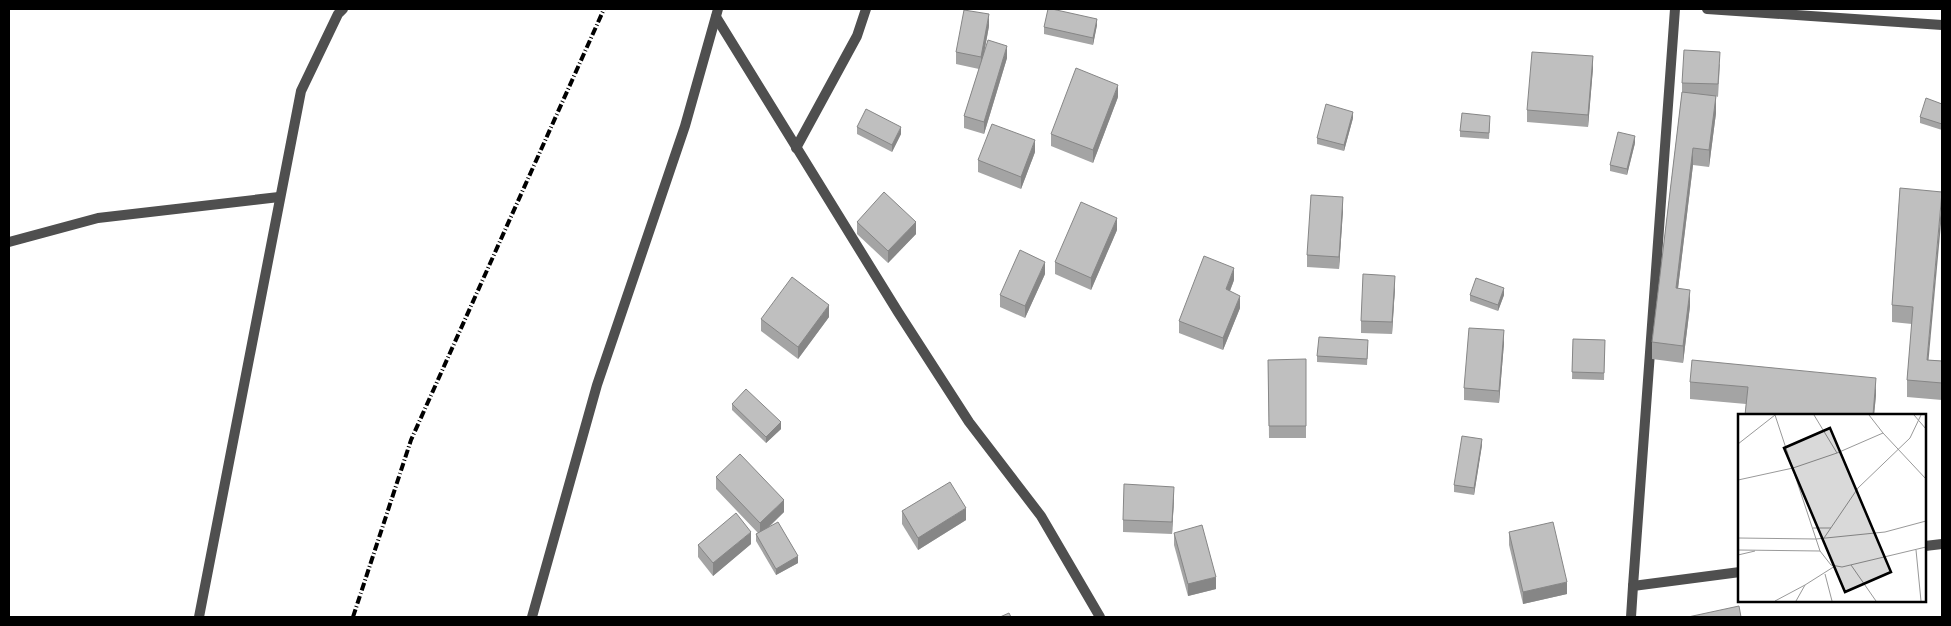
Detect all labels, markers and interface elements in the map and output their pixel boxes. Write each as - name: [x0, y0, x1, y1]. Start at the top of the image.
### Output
- inset map: [1738, 414, 1926, 601]

